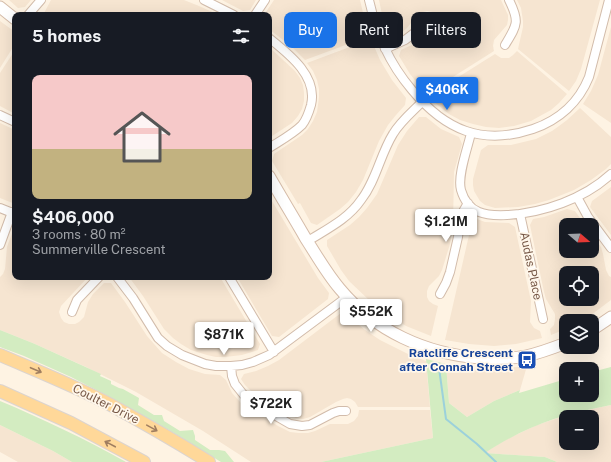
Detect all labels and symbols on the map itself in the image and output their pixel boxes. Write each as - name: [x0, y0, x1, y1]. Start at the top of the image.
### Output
- pin: $406K: [419, 77, 475, 111]
- pin: $1.21M: [413, 209, 479, 243]
- north arrow: [559, 218, 599, 258]
- street label: Audas Place: [517, 231, 545, 301]
- pin: $552K: [343, 299, 399, 333]
- pin: $871K: [196, 322, 252, 356]
- place label: Ratcliffe Crescent after Connah Street: [399, 346, 513, 374]
- bus stop icon: Ratcliffe Crescent after Connah Street: [516, 349, 538, 371]
- one-way arrow: [29, 367, 41, 374]
- street label: Coulter Drive: [70, 381, 142, 427]
- pin: $722K: [243, 391, 299, 425]
- one-way arrow: [146, 425, 158, 432]
- one-way arrow: [104, 439, 116, 447]

